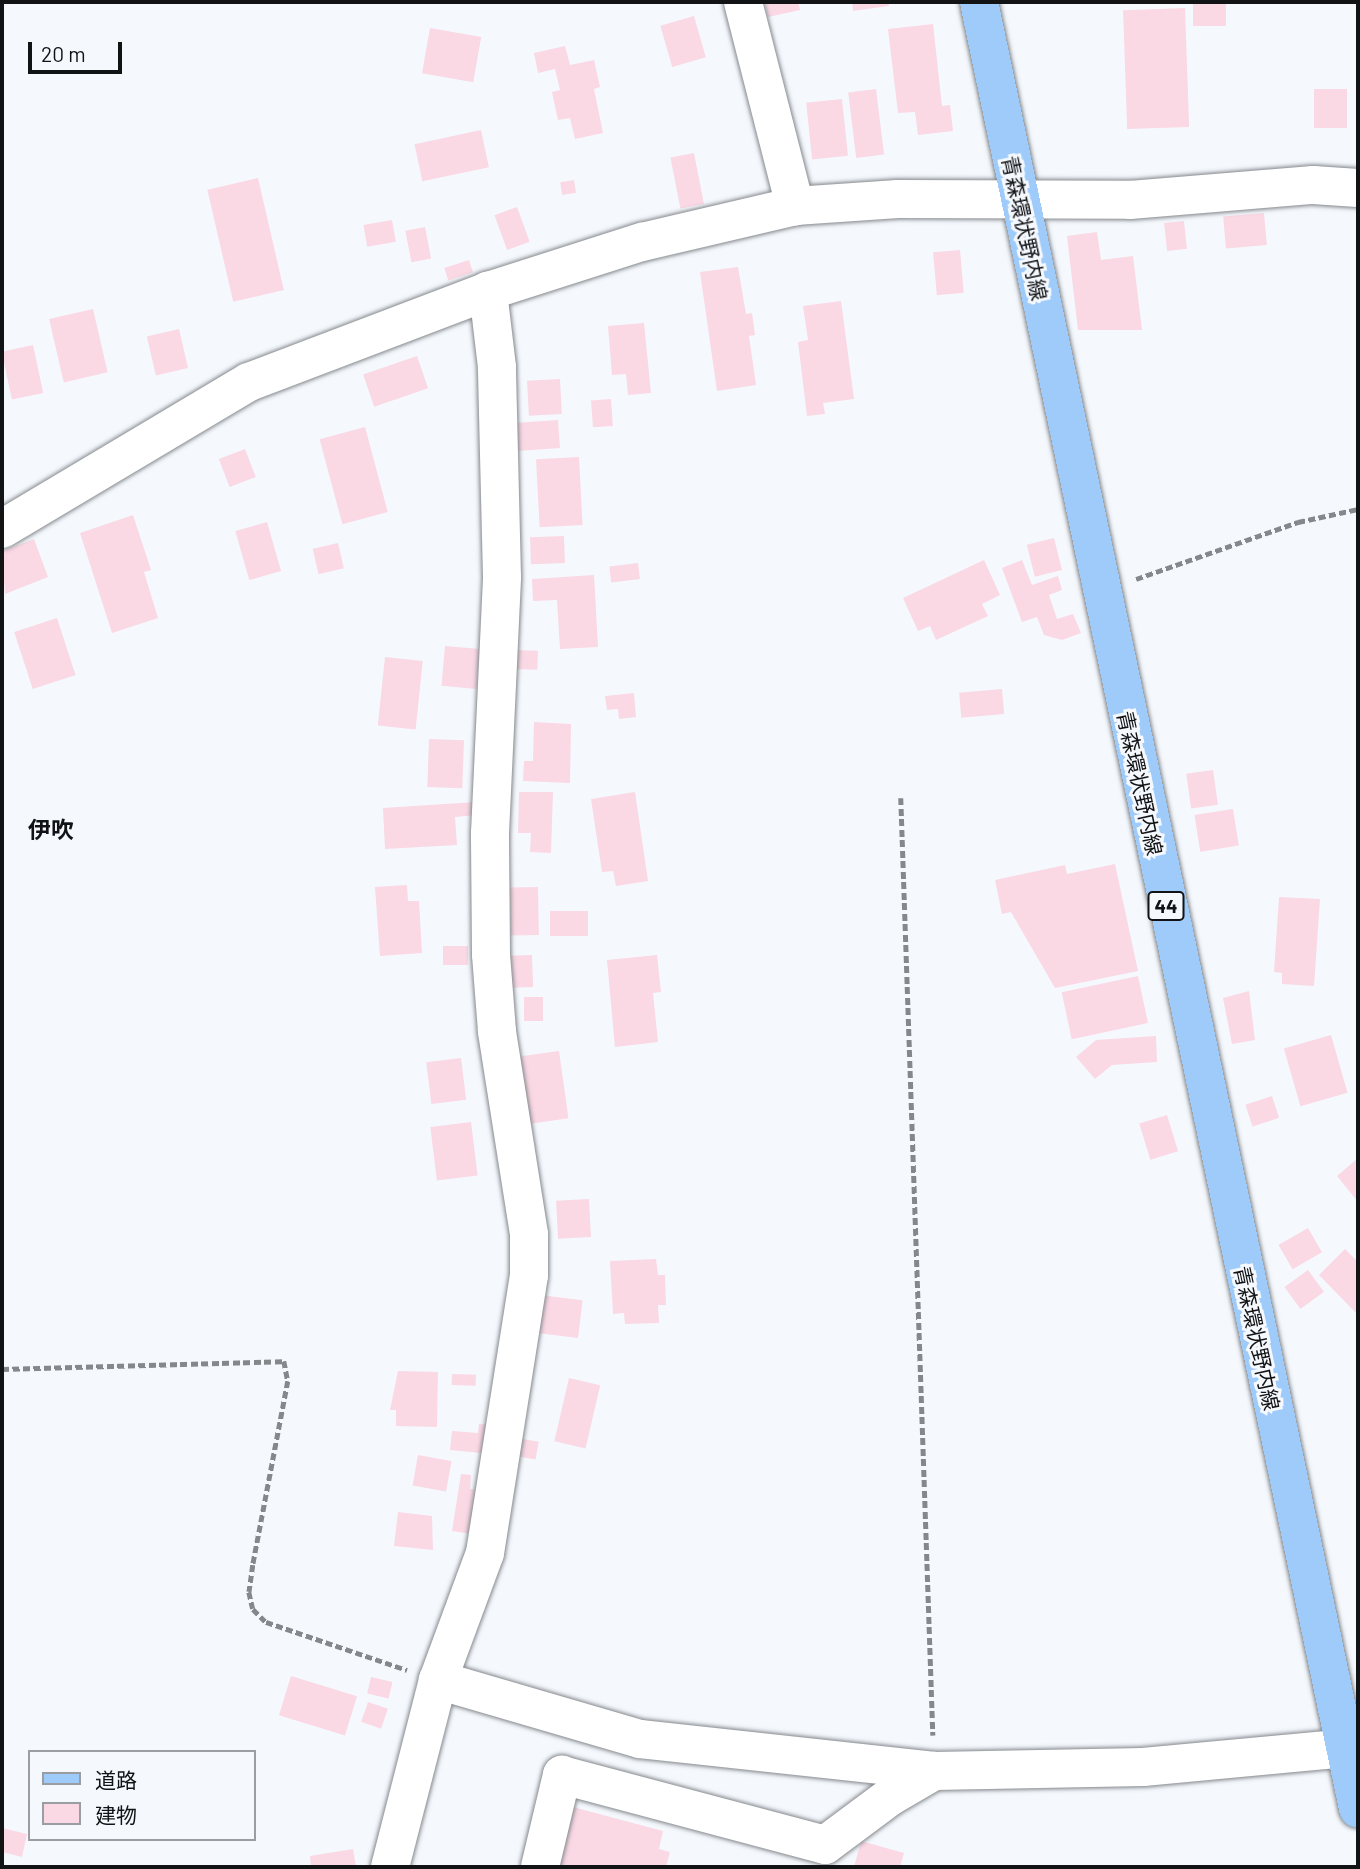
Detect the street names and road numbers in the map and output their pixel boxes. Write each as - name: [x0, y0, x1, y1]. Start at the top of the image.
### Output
- street label: 青森環状野内線: [997, 153, 1053, 303]
- street label: 青森環状野内線: [1112, 708, 1168, 858]
- road number: 44: [1147, 890, 1185, 922]
- street label: 青森環状野内線: [1229, 1263, 1285, 1413]

